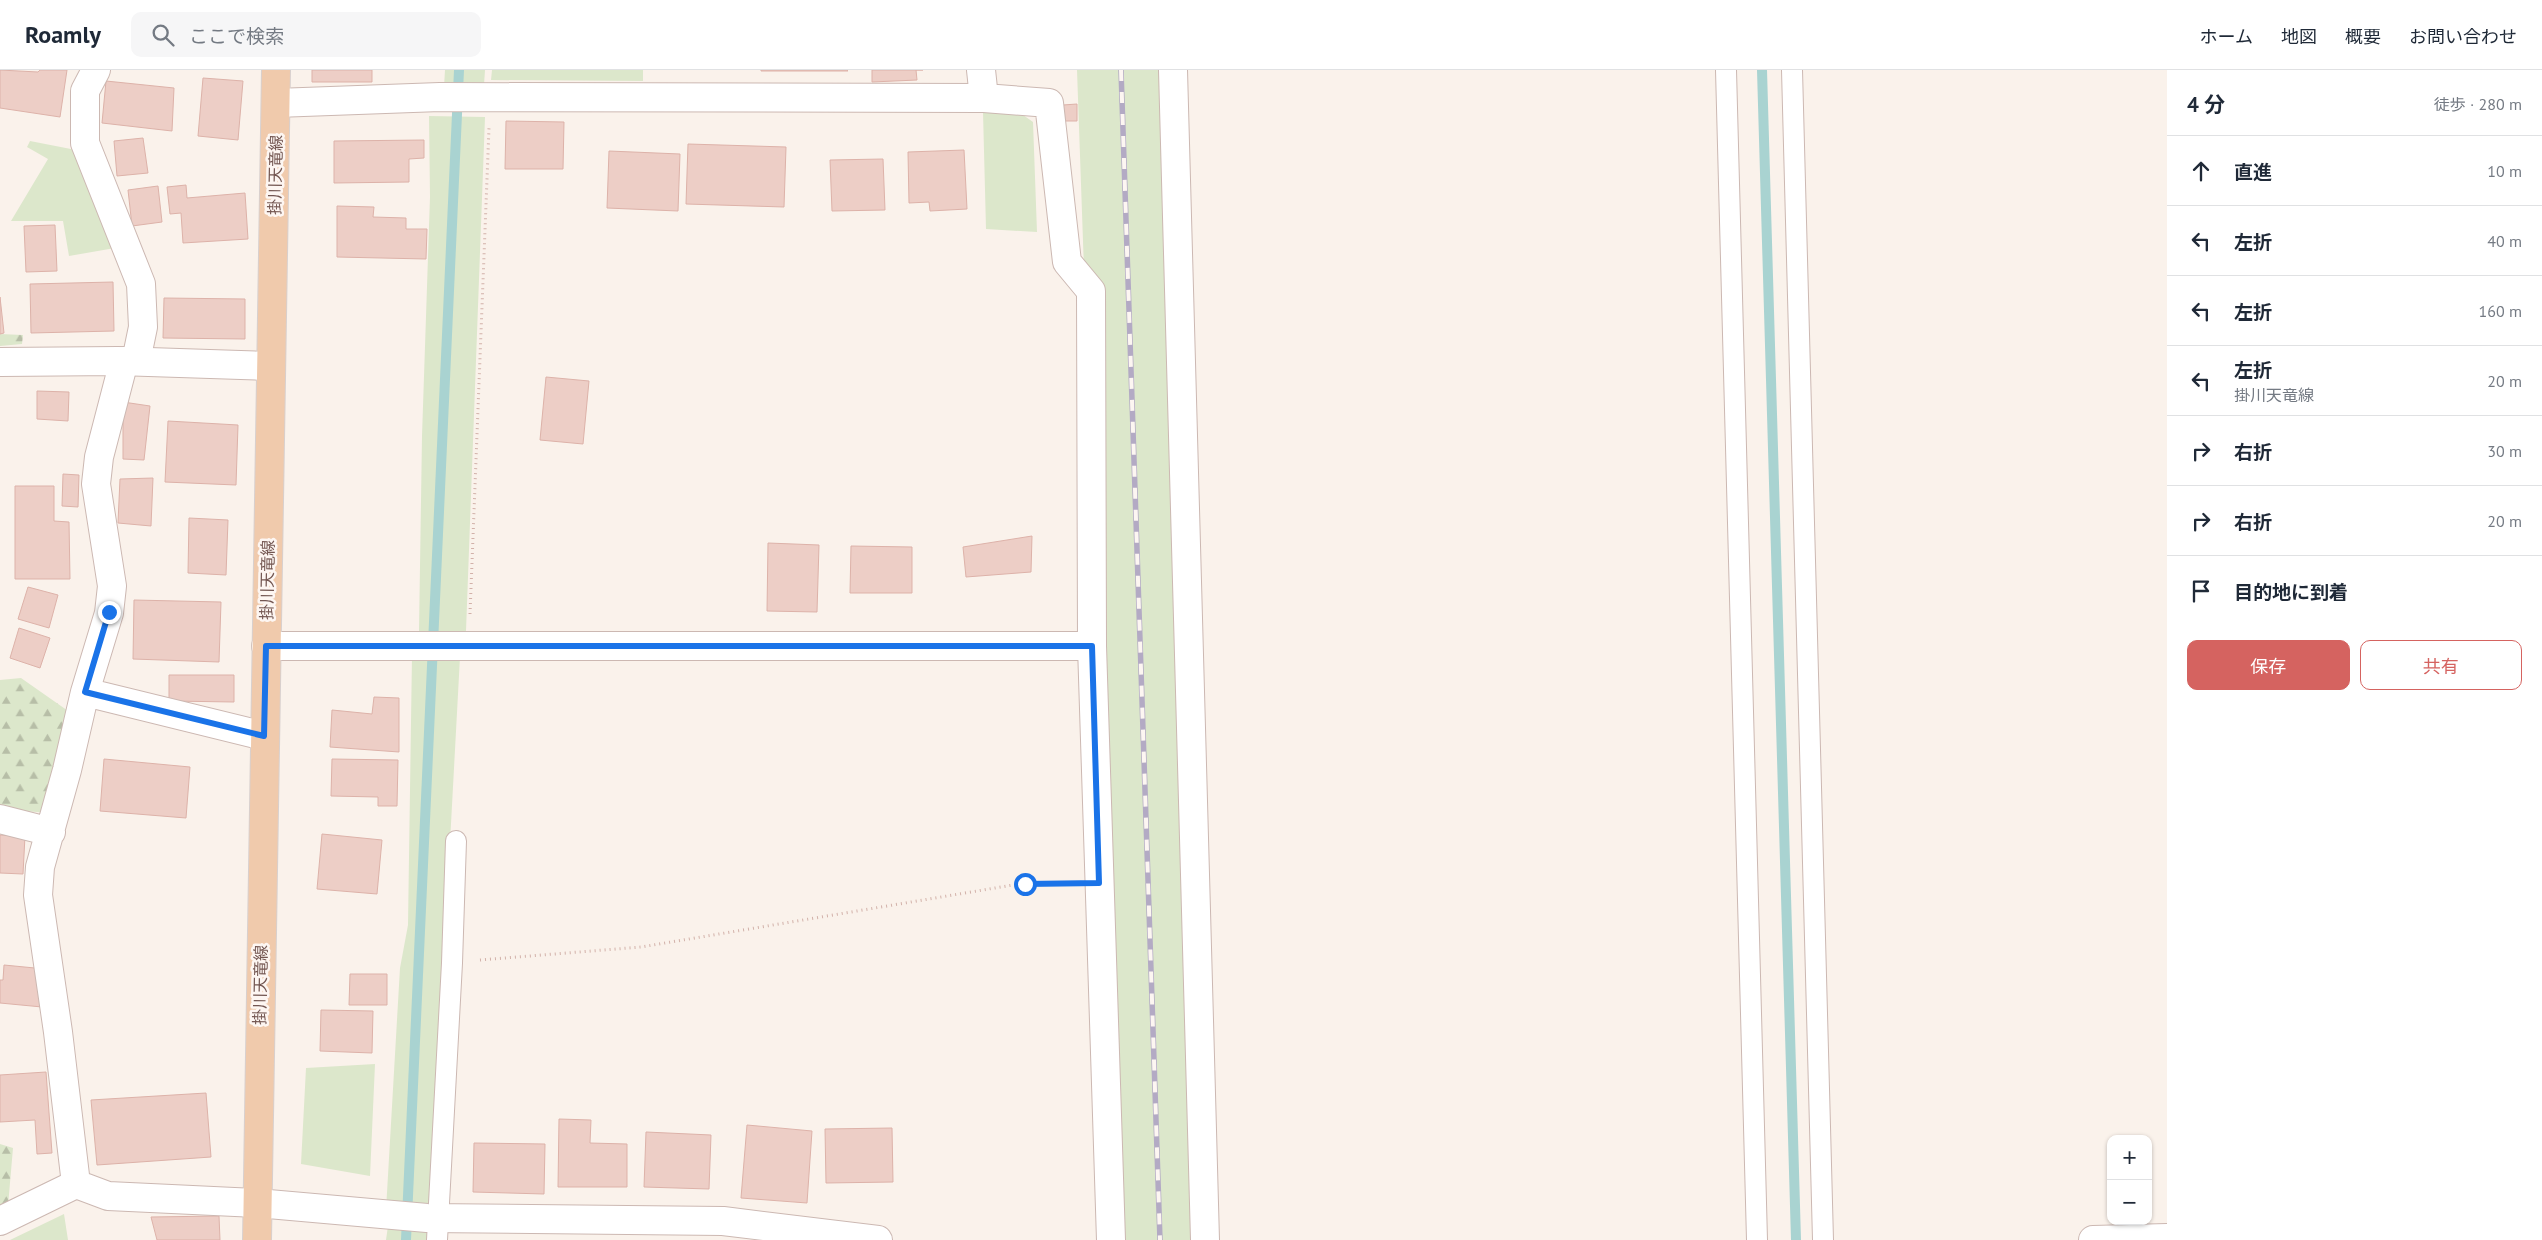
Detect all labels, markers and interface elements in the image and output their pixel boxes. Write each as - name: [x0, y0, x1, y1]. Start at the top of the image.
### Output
- search box: [131, 12, 481, 57]
- text: Roamly: [25, 19, 101, 50]
- icon: search: [149, 21, 177, 49]
- text: ここで検索: [189, 24, 284, 48]
- text: ホーム: [2200, 25, 2253, 48]
- text: 地図: [2281, 25, 2317, 48]
- text: 概要: [2345, 25, 2381, 48]
- text: お問い合わせ: [2409, 25, 2517, 48]
- text: 4 分: [2187, 91, 2225, 118]
- text: 徒歩 · 280 m: [2434, 94, 2522, 114]
- street label: 掛川天竜線: [264, 135, 286, 215]
- icon: ahead: [2187, 157, 2215, 185]
- text: 直進: [2234, 160, 2272, 184]
- text: 10 m: [2487, 161, 2522, 181]
- icon: left: [2187, 227, 2215, 255]
- text: 左折: [2234, 230, 2272, 254]
- text: 40 m: [2487, 231, 2522, 251]
- icon: left: [2187, 297, 2215, 325]
- text: 左折: [2234, 300, 2272, 324]
- text: 160 m: [2479, 301, 2522, 321]
- text: 左折: [2234, 358, 2272, 382]
- icon: left: [2187, 367, 2215, 395]
- text: 20 m: [2487, 371, 2522, 391]
- text: 掛川天竜線: [2234, 385, 2314, 405]
- icon: right: [2187, 437, 2215, 465]
- text: 右折: [2234, 440, 2272, 464]
- text: 30 m: [2487, 441, 2522, 461]
- icon: right: [2187, 507, 2215, 535]
- text: 右折: [2234, 510, 2272, 534]
- text: 20 m: [2487, 511, 2522, 531]
- street label: 掛川天竜線: [256, 540, 278, 620]
- icon: arrive: [2187, 577, 2215, 605]
- text: 目的地に到着: [2234, 580, 2348, 604]
- route end: [98, 601, 121, 624]
- button: 保存: [2187, 640, 2350, 690]
- button: 共有: [2360, 640, 2522, 690]
- route start: [1014, 873, 1037, 896]
- street label: 掛川天竜線: [249, 945, 271, 1025]
- map controls: [2107, 1135, 2152, 1225]
- button: +: [2107, 1135, 2152, 1180]
- button: −: [2107, 1180, 2152, 1225]

